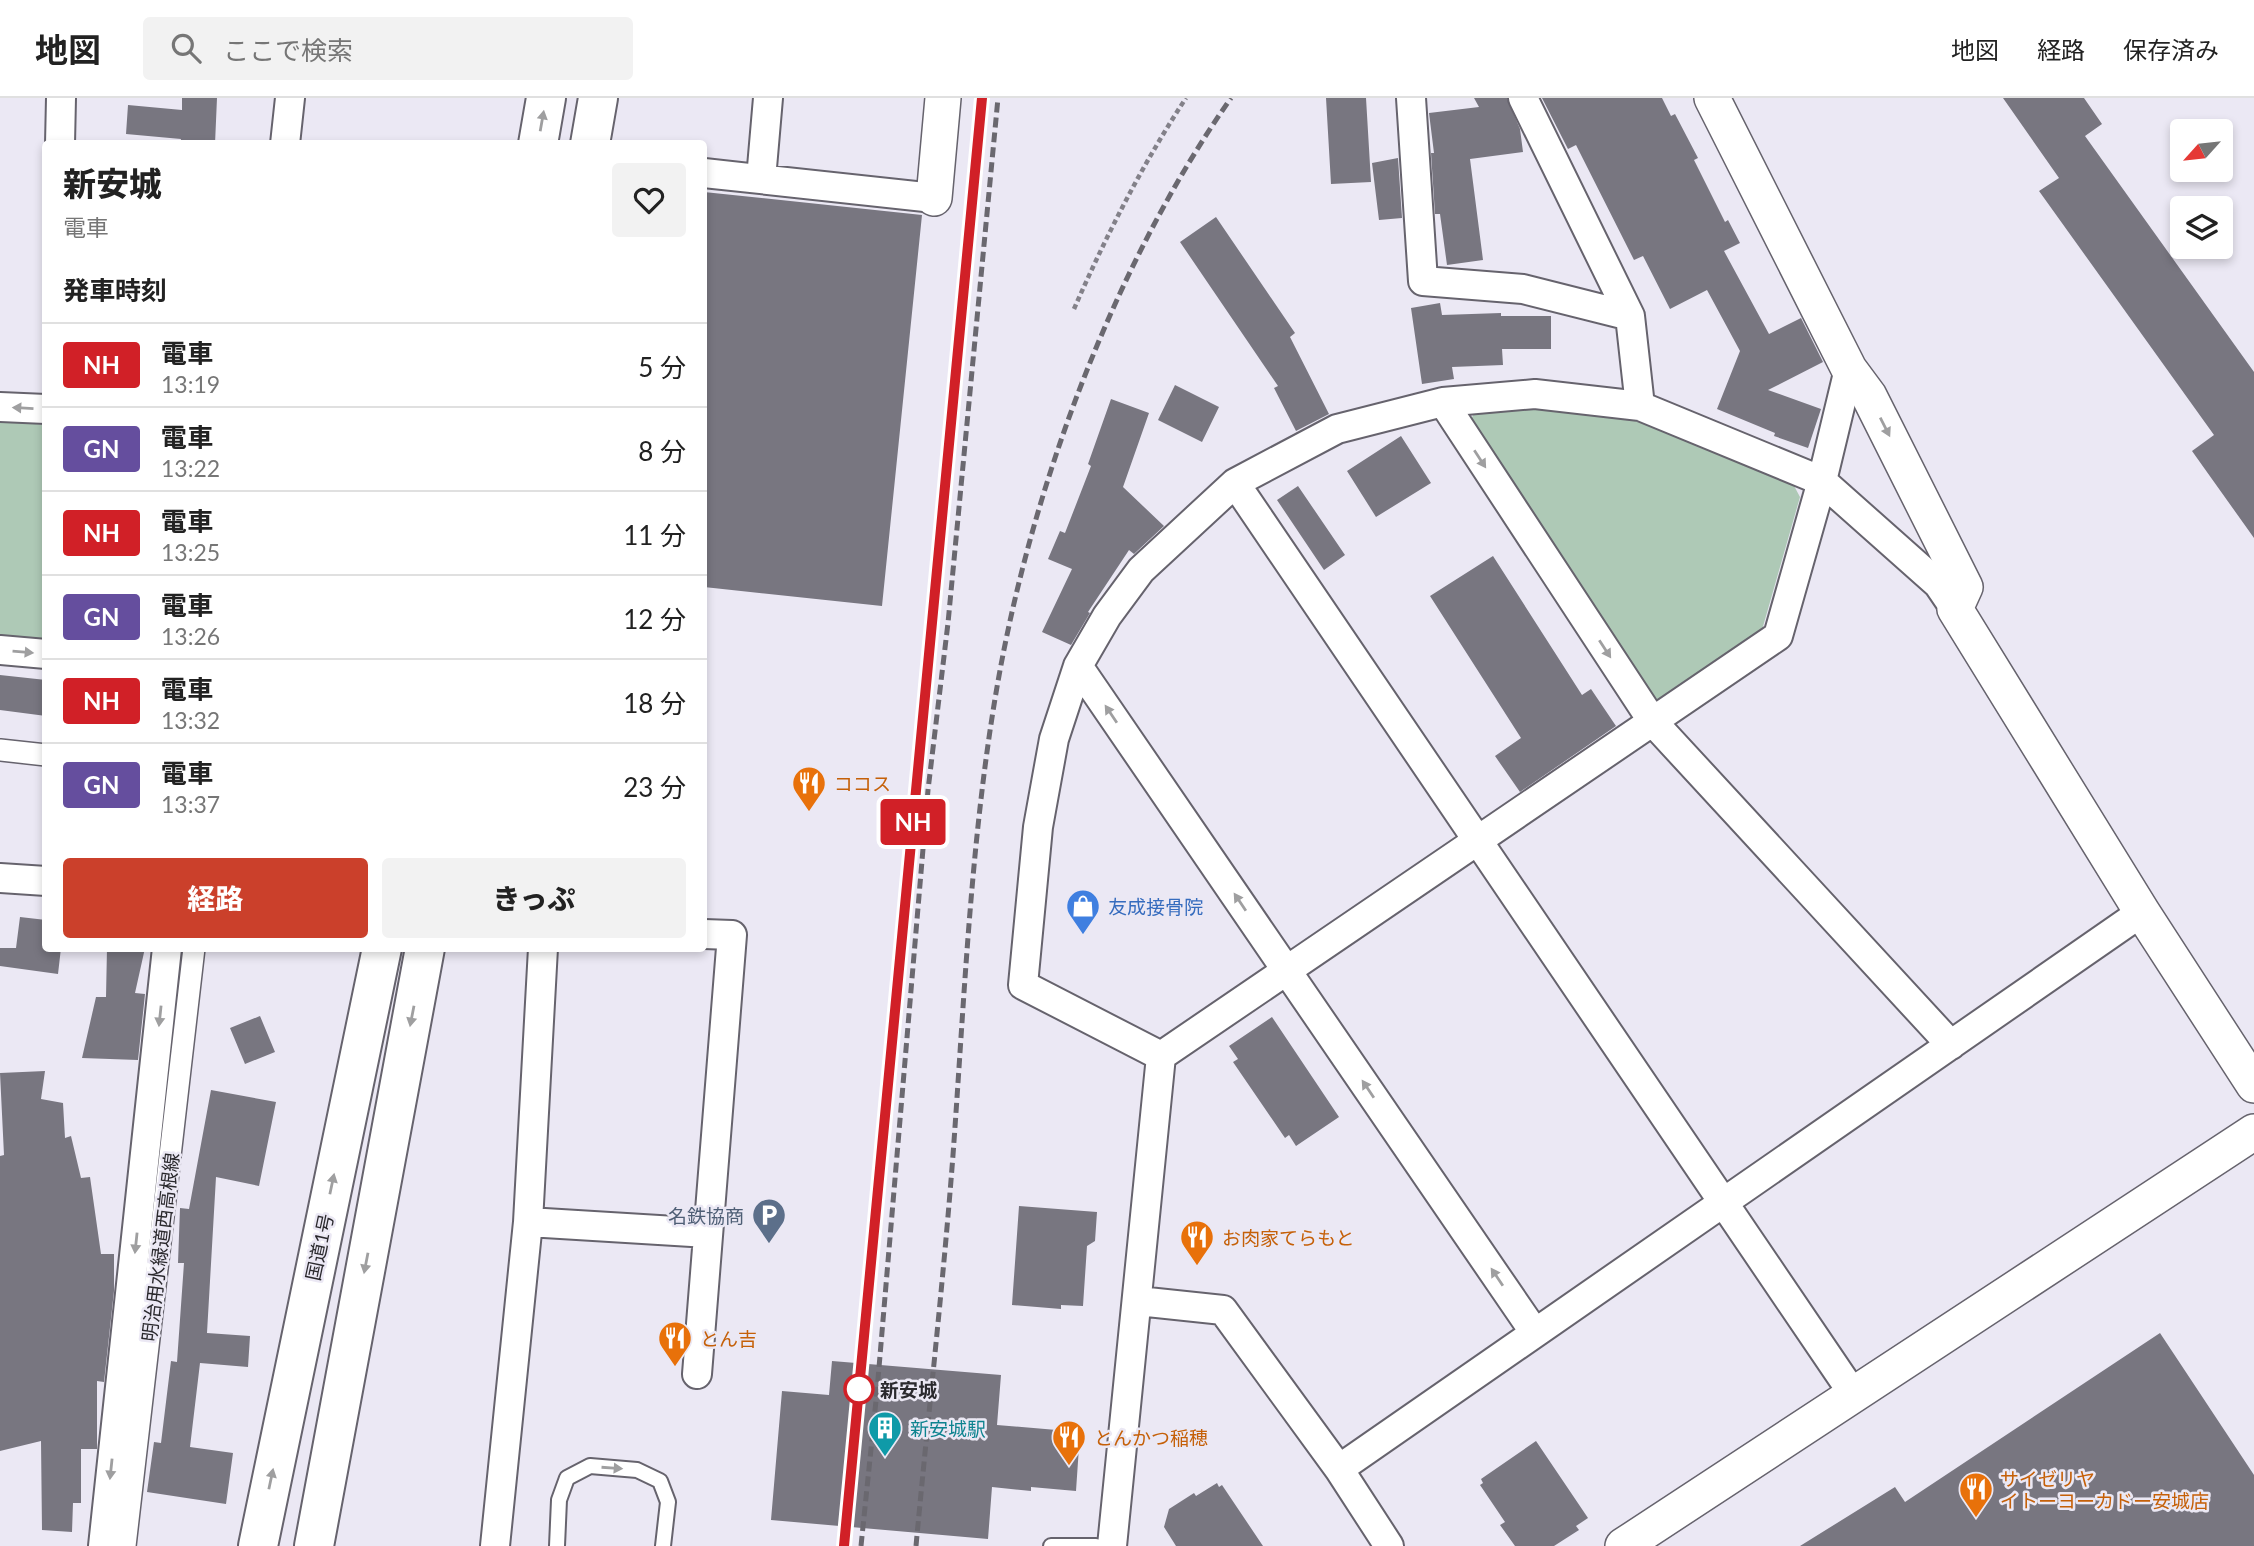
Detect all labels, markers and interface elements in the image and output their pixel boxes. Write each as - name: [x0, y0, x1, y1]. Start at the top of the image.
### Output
- search box: [143, 17, 633, 80]
- text: 地図: [35, 29, 101, 69]
- icon: search: [167, 29, 205, 67]
- text: ここで検索: [223, 34, 353, 66]
- text: 地図: [1951, 35, 1999, 64]
- text: 経路: [2037, 35, 2085, 64]
- text: 保存済み: [2123, 35, 2219, 64]
- one-way arrow: [537, 110, 548, 132]
- north arrow: [2170, 119, 2233, 182]
- map controls: [2170, 119, 2233, 259]
- text: 新安城: [63, 163, 162, 203]
- button: heart: [612, 163, 686, 237]
- button: layers: [2170, 196, 2233, 259]
- text: 電車: [63, 213, 109, 241]
- text: 発車時刻: [63, 274, 167, 306]
- text: 電車: [161, 337, 213, 369]
- text: NH: [83, 350, 120, 379]
- text: 5 分: [638, 351, 686, 383]
- text: 13:19: [161, 370, 220, 398]
- one-way arrow: [12, 402, 34, 413]
- one-way arrow: [1879, 417, 1890, 437]
- text: 電車: [161, 421, 213, 453]
- text: GN: [84, 434, 119, 463]
- text: 8 分: [638, 435, 686, 467]
- one-way arrow: [1474, 449, 1487, 469]
- text: 13:22: [161, 454, 220, 482]
- text: 電車: [161, 505, 213, 537]
- text: NH: [83, 518, 120, 547]
- text: 11 分: [623, 519, 686, 551]
- text: 13:25: [161, 538, 220, 566]
- text: 電車: [161, 589, 213, 621]
- text: GN: [84, 602, 119, 631]
- text: 12 分: [623, 603, 686, 635]
- text: 13:26: [161, 622, 220, 650]
- one-way arrow: [1599, 639, 1612, 659]
- one-way arrow: [12, 647, 34, 658]
- text: 電車: [161, 673, 213, 705]
- text: NH: [83, 686, 120, 715]
- text: 18 分: [623, 687, 686, 719]
- one-way arrow: [1104, 705, 1118, 723]
- text: 13:32: [161, 706, 220, 734]
- text: 電車: [161, 757, 213, 789]
- restaurant icon: ココス: [790, 764, 828, 813]
- text: GN: [84, 770, 119, 799]
- text: 23 分: [623, 771, 686, 803]
- place label: ココス: [834, 772, 891, 795]
- text: 13:37: [161, 790, 220, 818]
- line badge: NH: [881, 799, 944, 845]
- text: NH: [895, 807, 931, 836]
- button: 経路: [63, 858, 368, 938]
- button: きっぷ: [382, 858, 686, 938]
- shop icon: 友成接骨院: [1064, 887, 1102, 936]
- one-way arrow: [1233, 893, 1247, 911]
- place label: 友成接骨院: [1108, 895, 1203, 918]
- one-way arrow: [407, 1005, 418, 1027]
- one-way arrow: [154, 1006, 165, 1028]
- one-way arrow: [1362, 1079, 1375, 1099]
- street label: 明治用水緑道西高根線: [137, 1151, 183, 1343]
- one-way arrow: [327, 1173, 338, 1195]
- parking icon: 名鉄協商: [750, 1196, 788, 1245]
- place label: 名鉄協商: [668, 1204, 744, 1227]
- street label: 国道1号: [301, 1211, 337, 1283]
- restaurant icon: お肉家てらもと: [1178, 1218, 1216, 1267]
- place label: お肉家てらもと: [1222, 1226, 1355, 1249]
- one-way arrow: [130, 1232, 141, 1254]
- one-way arrow: [360, 1252, 371, 1274]
- one-way arrow: [1490, 1268, 1504, 1286]
- restaurant icon: とん吉: [656, 1319, 694, 1368]
- place label: とん吉: [700, 1327, 757, 1350]
- marker: 新安城: [844, 1374, 874, 1404]
- place label: 新安城: [880, 1378, 937, 1401]
- building icon: 新安城駅: [866, 1409, 904, 1458]
- place label: 新安城駅: [910, 1417, 986, 1440]
- restaurant icon: とんかつ稲穂: [1050, 1418, 1088, 1467]
- place label: とんかつ稲穂: [1094, 1426, 1208, 1449]
- one-way arrow: [105, 1458, 116, 1480]
- one-way arrow: [602, 1463, 624, 1474]
- place label: サイゼリヤ イトーヨーカドー安城店: [2000, 1467, 2209, 1512]
- one-way arrow: [265, 1468, 276, 1490]
- restaurant icon: サイゼリヤ イトーヨーカドー安城店: [1957, 1470, 1995, 1519]

